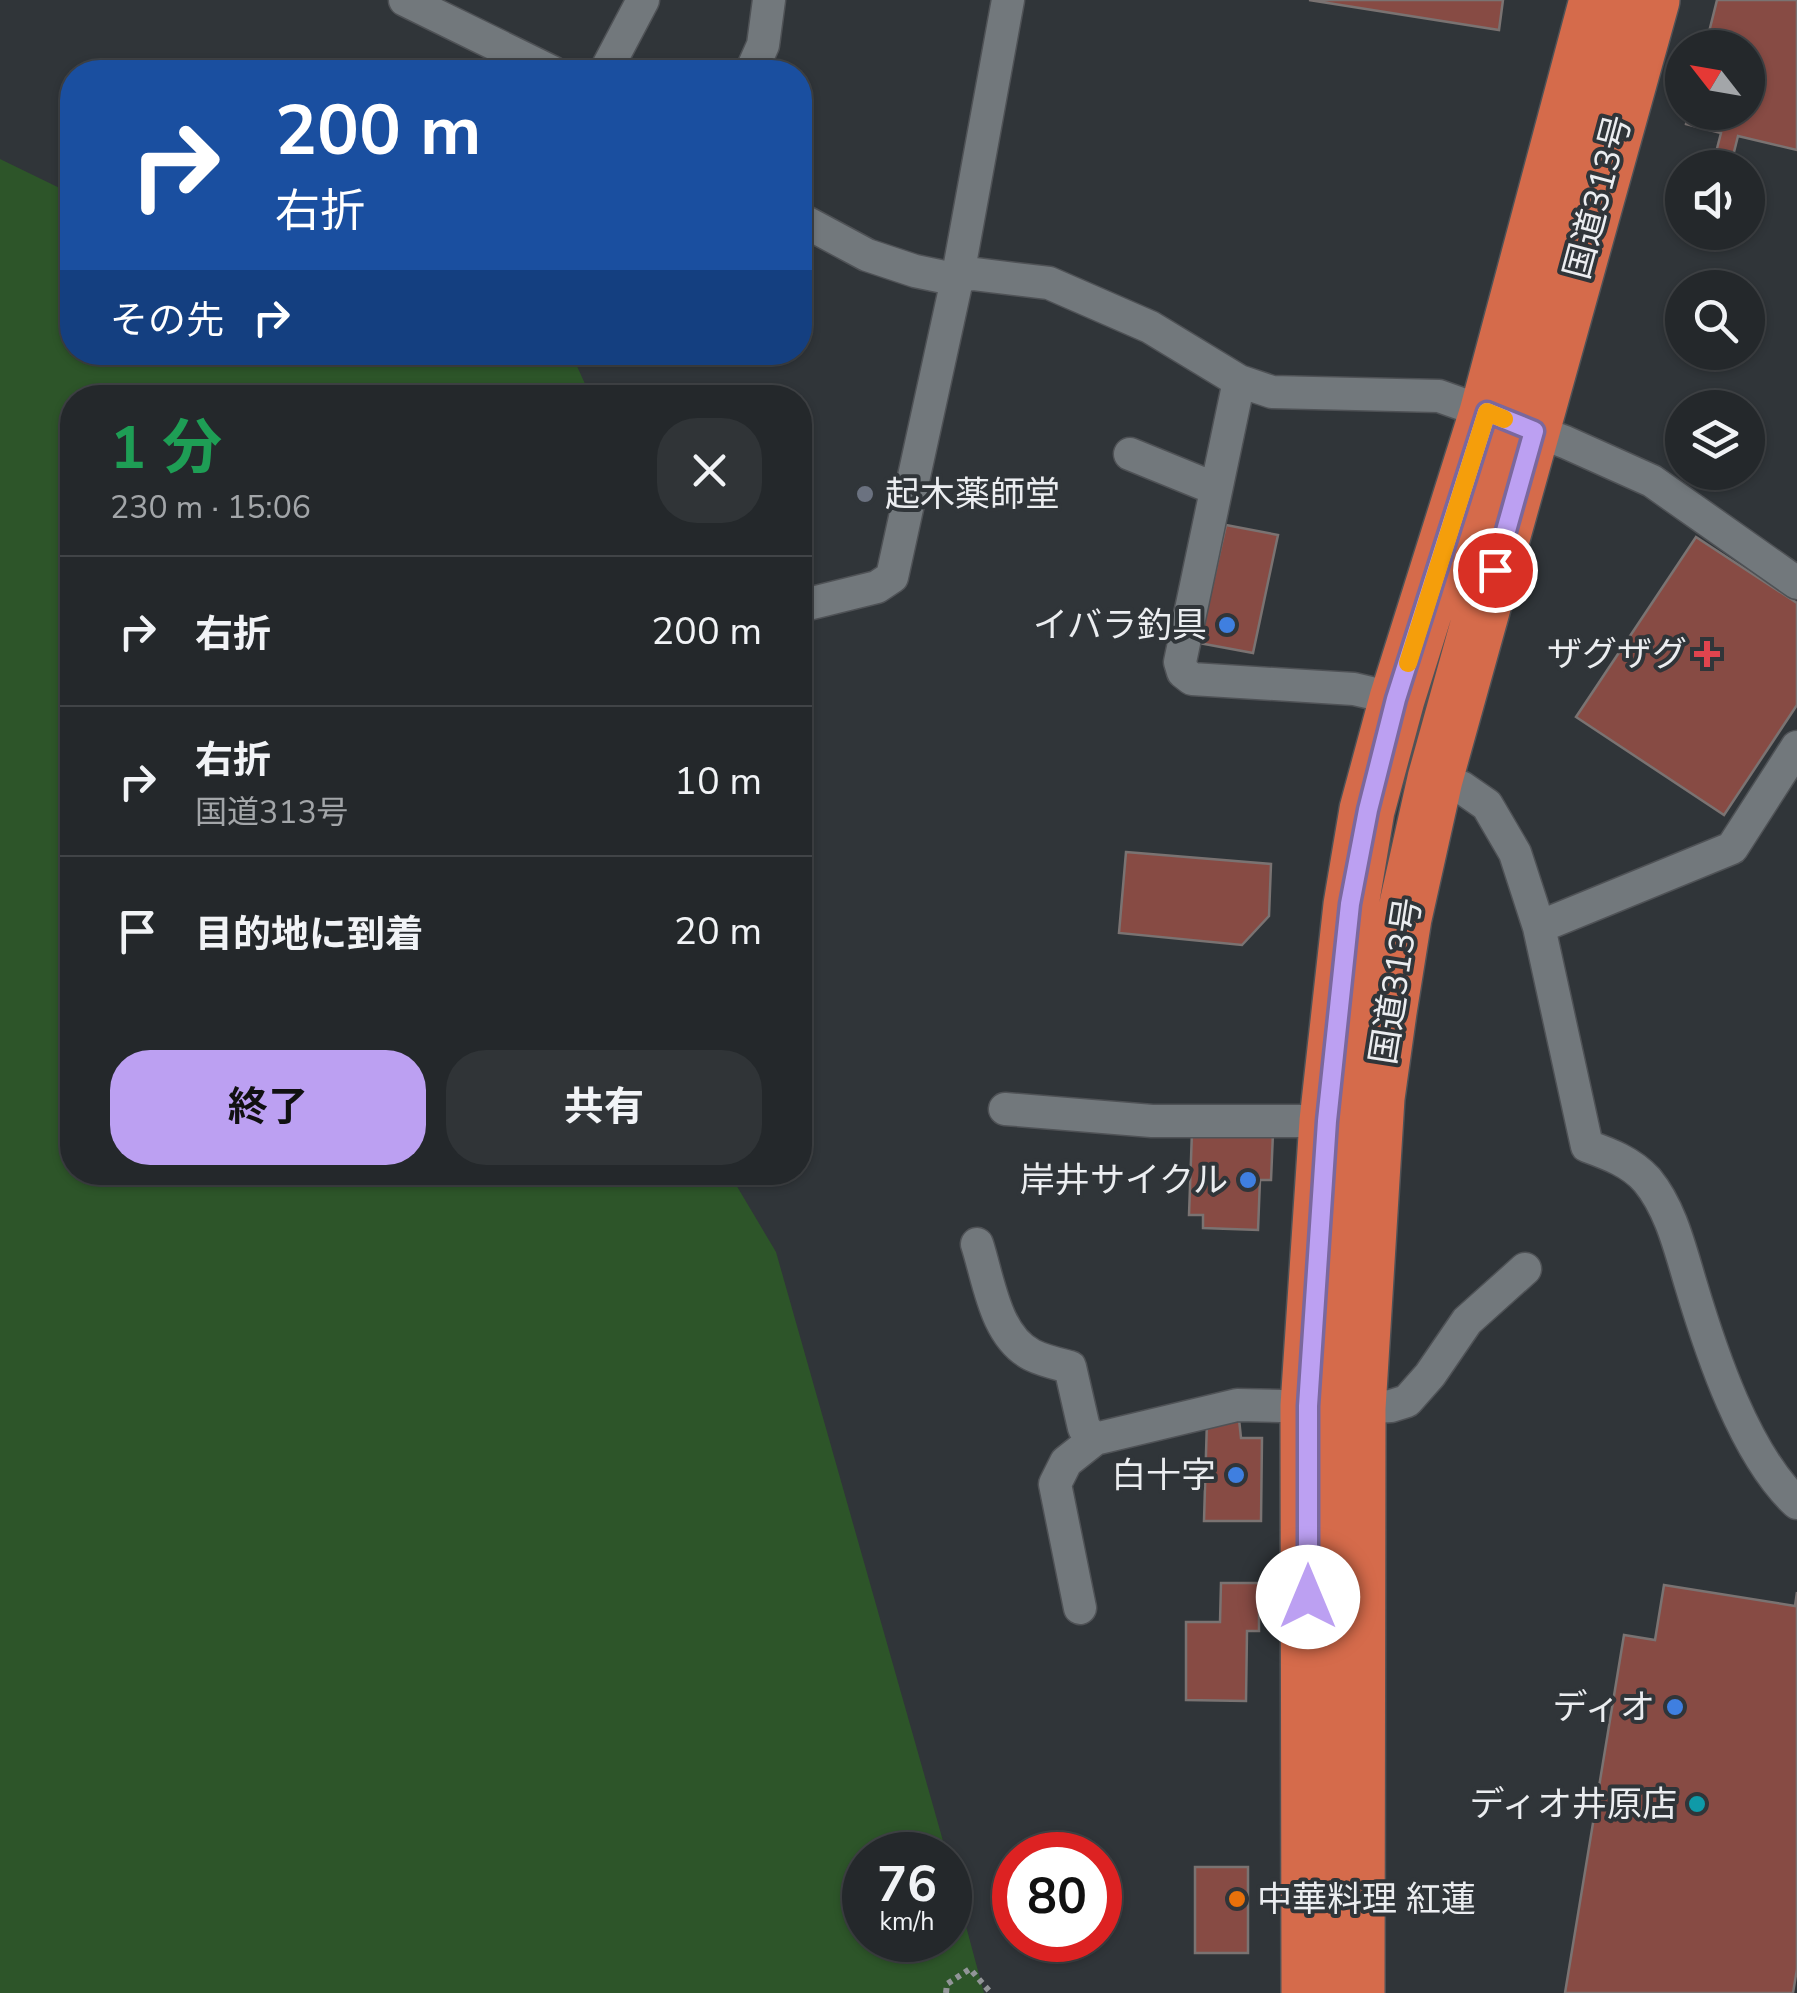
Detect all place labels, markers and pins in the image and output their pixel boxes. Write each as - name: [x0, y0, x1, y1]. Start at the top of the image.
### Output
- place label: 起木薬師堂: [885, 471, 1060, 518]
- marker: 起木薬師堂: [854, 483, 876, 505]
- pin: [1453, 528, 1538, 613]
- place label: イバラ釣具: [1033, 602, 1207, 649]
- marker: イバラ釣具: [1216, 614, 1238, 636]
- place label: ザグザグ: [1547, 631, 1687, 678]
- marker: ザグザグ: [1696, 643, 1718, 665]
- place label: 岸井サイクル: [1020, 1157, 1228, 1204]
- marker: 岸井サイクル: [1237, 1169, 1259, 1191]
- place label: 白十字: [1111, 1452, 1216, 1499]
- marker: 白十字: [1225, 1464, 1247, 1486]
- place label: ディオ: [1552, 1684, 1655, 1731]
- marker: ディオ: [1664, 1696, 1686, 1718]
- place label: ディオ井原店: [1469, 1781, 1677, 1828]
- marker: ディオ井原店: [1686, 1793, 1708, 1815]
- place label: 中華料理 紅蓮: [1257, 1876, 1476, 1923]
- marker: 中華料理 紅蓮: [1226, 1888, 1248, 1910]

